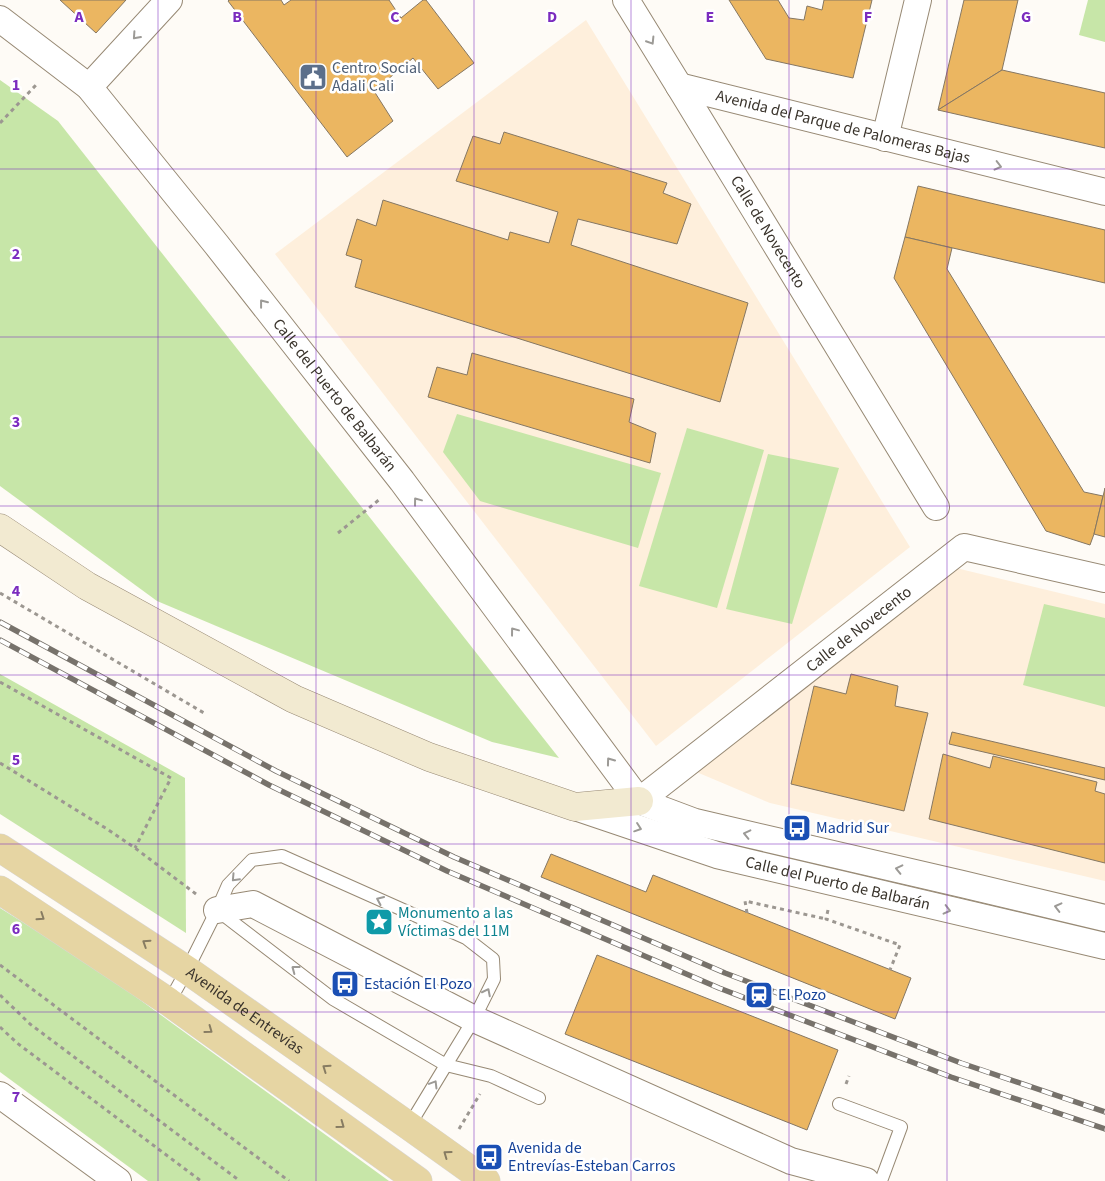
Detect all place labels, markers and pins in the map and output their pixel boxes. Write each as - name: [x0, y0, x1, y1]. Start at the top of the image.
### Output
- place label: Centro Social Adali Cali: [332, 57, 421, 97]
- public building icon: Centro Social Adali Cali: [298, 62, 328, 92]
- bus stop icon: Madrid Sur: [782, 813, 812, 843]
- place label: Madrid Sur: [816, 817, 889, 839]
- place label: Monumento a las Víctimas del 11M: [398, 902, 513, 942]
- place icon: Monumento a las Víctimas del 11M: [364, 907, 394, 937]
- bus stop icon: Estación El Pozo: [330, 969, 360, 999]
- place label: Estación El Pozo: [364, 973, 472, 995]
- station icon: El Pozo: [744, 980, 774, 1010]
- place label: El Pozo: [778, 984, 826, 1006]
- place label: Avenida de Entrevías-Esteban Carros: [508, 1137, 676, 1177]
- bus stop icon: Avenida de Entrevías-Esteban Carros: [474, 1142, 504, 1172]

